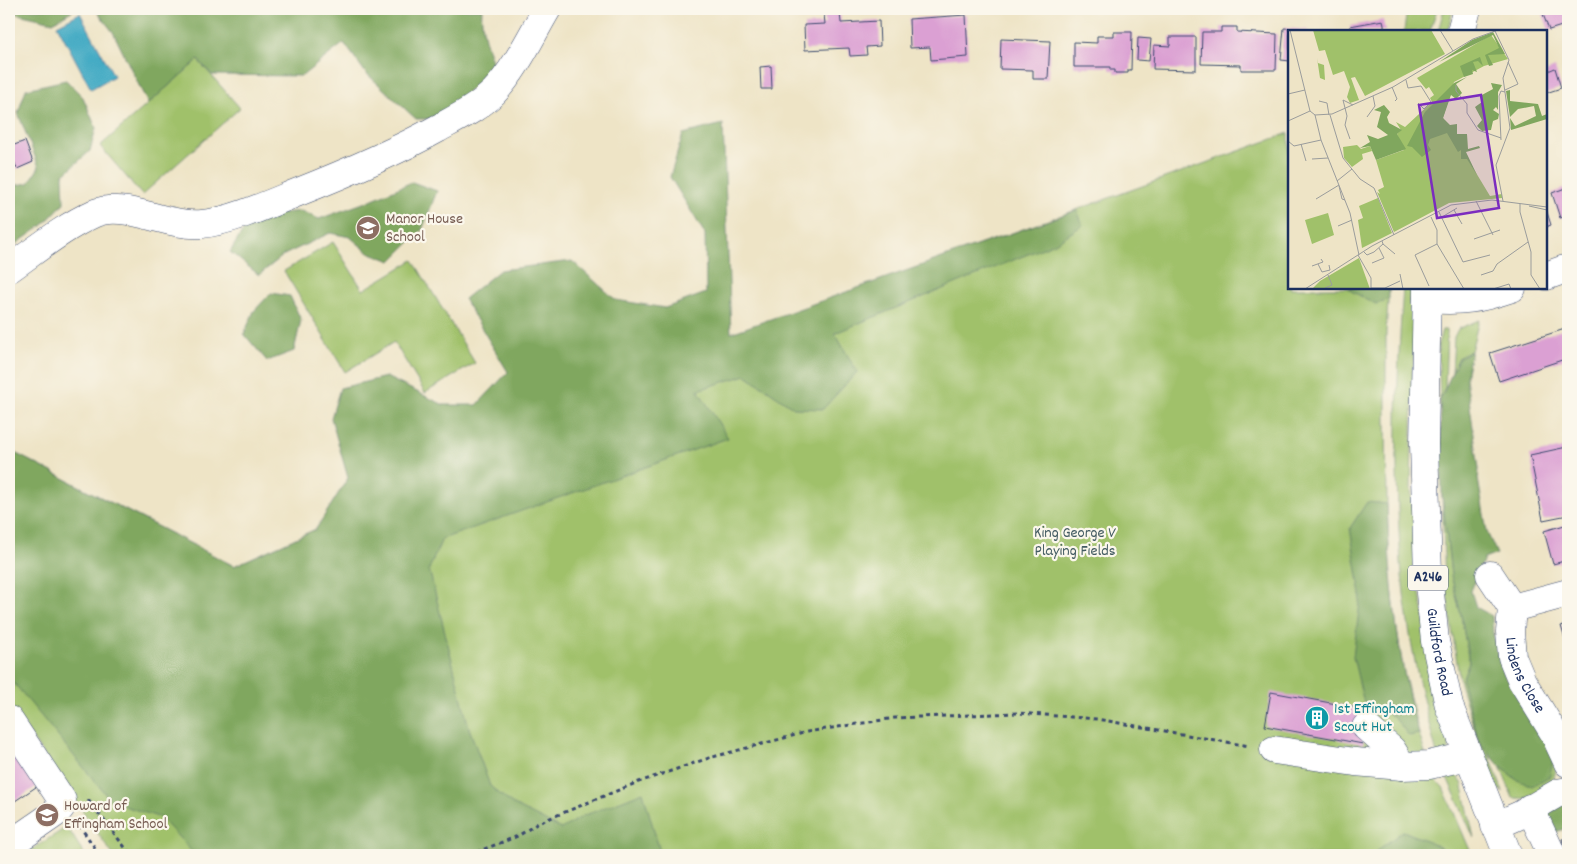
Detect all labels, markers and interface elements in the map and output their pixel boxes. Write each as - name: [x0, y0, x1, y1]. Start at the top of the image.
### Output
- inset map: [1288, 30, 1547, 289]
- place label: Manor House School: [386, 208, 463, 249]
- school or university icon: Manor House School: [355, 215, 381, 241]
- park label: King George V Playing Fields: [1034, 522, 1116, 563]
- road number: A246: [1408, 566, 1448, 590]
- street label: Guildford Road: [1420, 607, 1458, 698]
- street label: Lindens Close: [1499, 636, 1551, 718]
- place label: 1st Effingham Scout Hut: [1334, 698, 1415, 739]
- building icon: 1st Effingham Scout Hut: [1304, 705, 1330, 731]
- place label: Howard of Effingham School: [64, 795, 168, 836]
- school or university icon: Howard of Effingham School: [34, 802, 60, 828]

